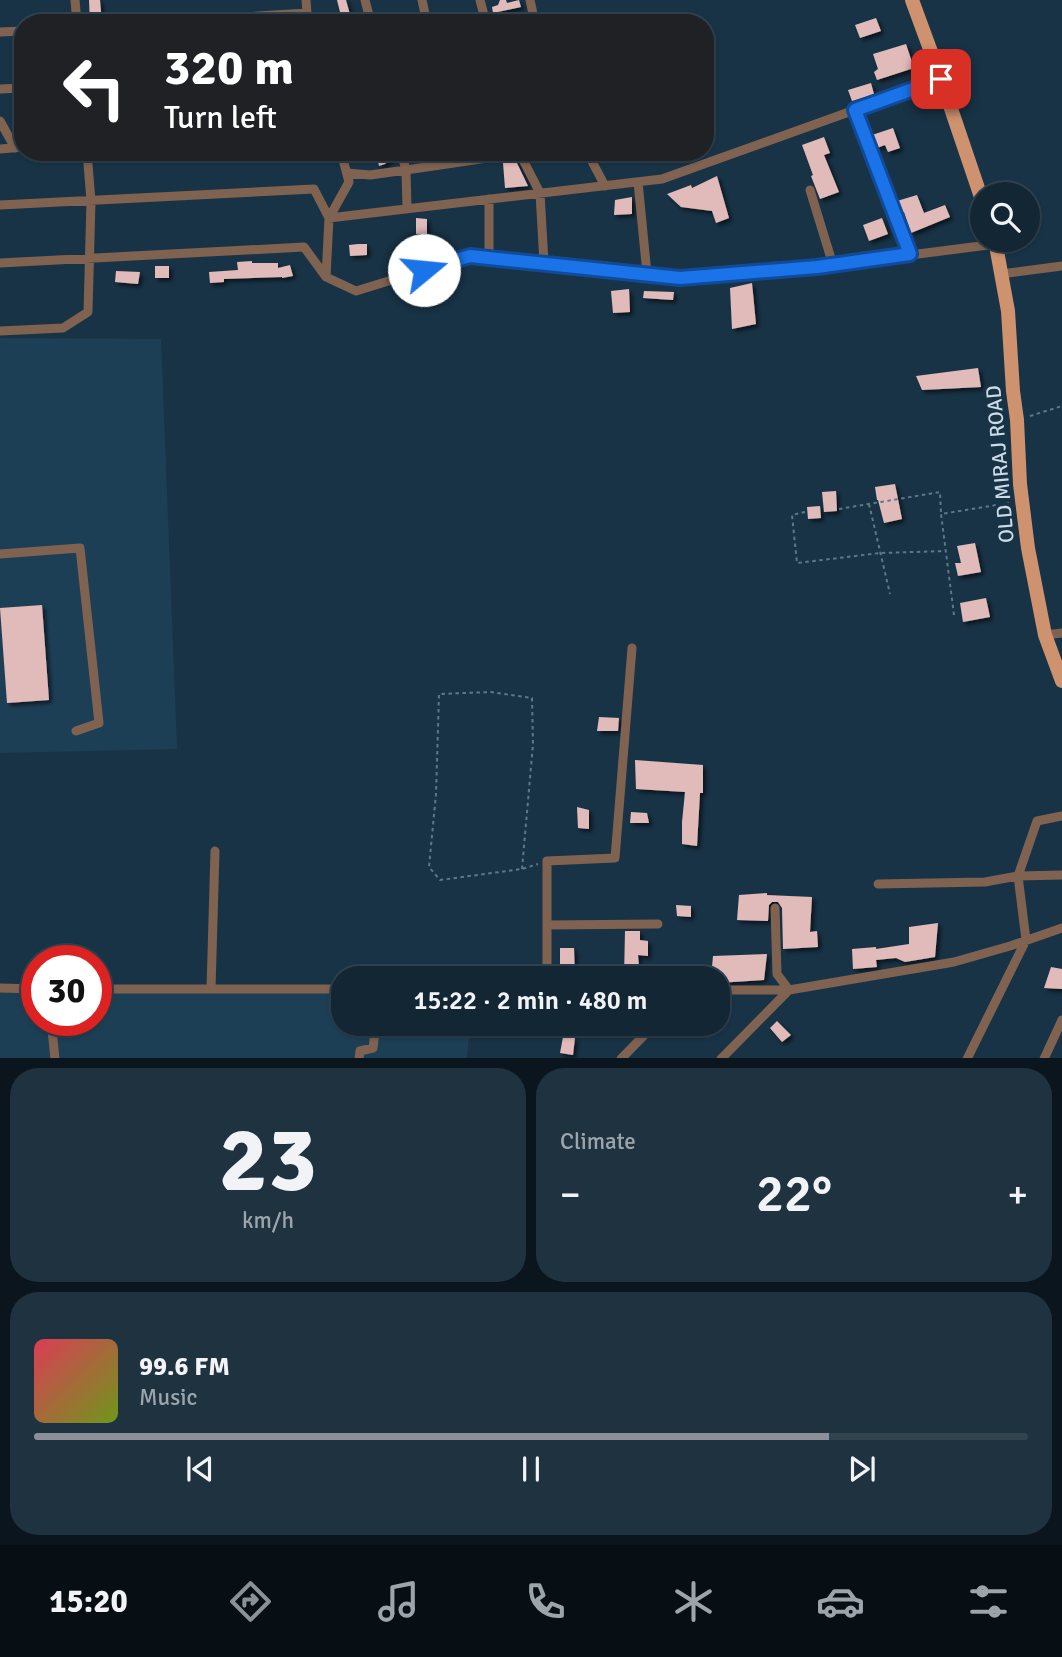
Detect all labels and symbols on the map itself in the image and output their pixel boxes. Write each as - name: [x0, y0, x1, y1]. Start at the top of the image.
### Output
- pin: [911, 49, 971, 109]
- position arrow: [387, 233, 461, 307]
- street label: OLD MIRAJ ROAD: [980, 384, 1020, 544]
- speed limit sign: 30: [21, 945, 112, 1036]

